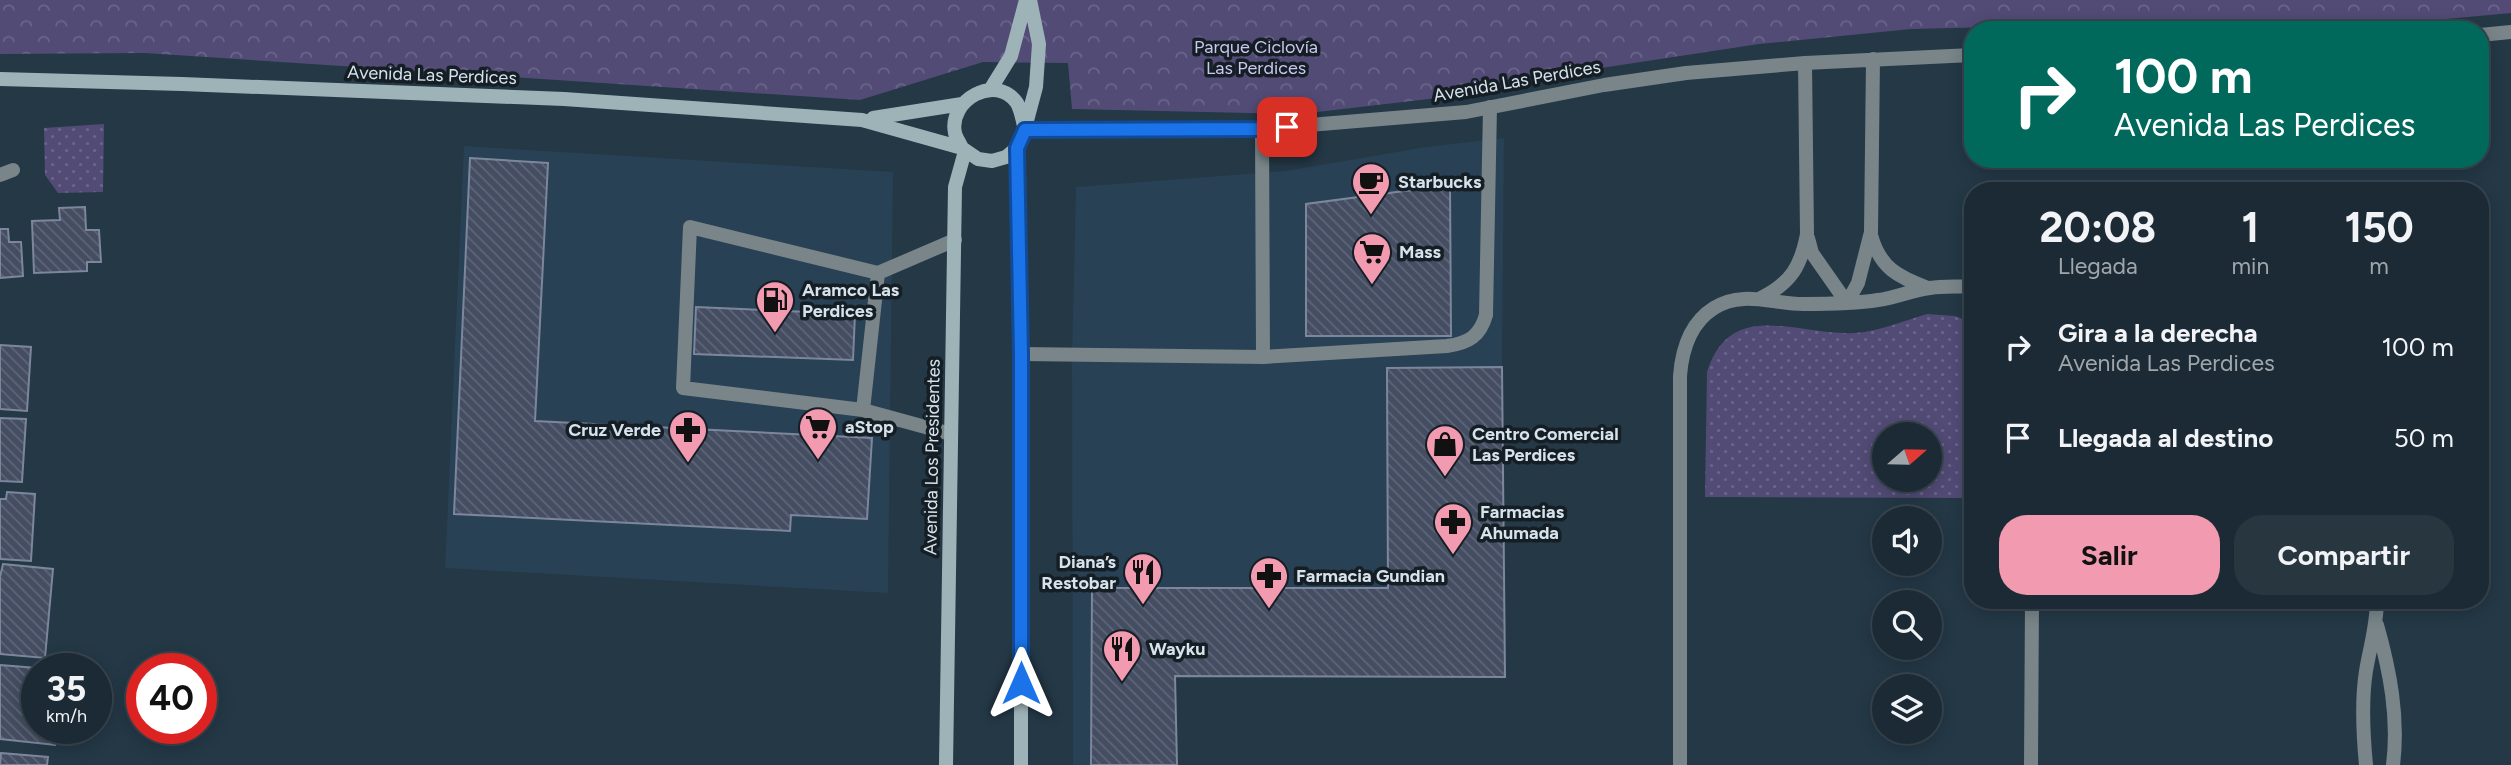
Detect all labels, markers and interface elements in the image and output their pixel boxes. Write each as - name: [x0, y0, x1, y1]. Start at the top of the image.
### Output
- park label: Parque Ciclovía Las Perdices: [1194, 36, 1318, 79]
- text: 100 m: [2114, 46, 2253, 105]
- icon: right: [1999, 49, 2090, 140]
- street label: Avenida Las Perdices: [1432, 55, 1602, 107]
- street label: Avenida Las Perdices: [347, 61, 517, 89]
- pin: [1257, 97, 1317, 157]
- text: Avenida Las Perdices: [2114, 106, 2415, 144]
- icon: arrive: [1268, 108, 1306, 146]
- cafe icon: Starbucks: [1350, 161, 1392, 216]
- place label: Starbucks: [1398, 171, 1482, 193]
- text: 20:08: [2039, 202, 2156, 253]
- text: 1: [2241, 202, 2259, 253]
- text: 150: [2344, 202, 2414, 253]
- supermarket icon: Mass: [1351, 231, 1393, 286]
- place label: Mass: [1399, 241, 1441, 263]
- text: Llegada: [2058, 252, 2138, 280]
- text: min: [2231, 252, 2269, 280]
- text: m: [2369, 252, 2389, 280]
- fuel station icon: Aramco Las Perdices: [754, 279, 796, 334]
- place label: Aramco Las Perdices: [802, 279, 900, 322]
- text: Gira a la derecha: [2058, 317, 2258, 349]
- icon: right: [1999, 328, 2037, 366]
- text: 100 m: [2381, 331, 2454, 363]
- text: Avenida Las Perdices: [2058, 349, 2275, 377]
- street label: Avenida Los Presidentes: [919, 359, 945, 555]
- supermarket icon: aStop: [797, 406, 839, 461]
- pharmacy icon: Cruz Verde: [667, 409, 709, 464]
- place label: aStop: [845, 416, 894, 438]
- place label: Cruz Verde: [568, 419, 661, 441]
- icon: arrive: [1999, 419, 2037, 457]
- north arrow: [1872, 422, 1942, 492]
- map controls: [1872, 422, 1942, 744]
- text: Llegada al destino: [2058, 422, 2273, 454]
- text: 50 m: [2394, 422, 2454, 454]
- shop icon: Centro Comercial Las Perdices: [1424, 423, 1466, 478]
- place label: Centro Comercial Las Perdices: [1472, 423, 1619, 466]
- pharmacy icon: Farmacias Ahumada: [1432, 501, 1474, 556]
- place label: Farmacias Ahumada: [1480, 501, 1565, 544]
- button: sound: [1872, 506, 1942, 576]
- button: Salir: [1999, 515, 2220, 595]
- button: Compartir: [2234, 515, 2454, 595]
- place label: Diana’s Restobar: [1041, 551, 1117, 594]
- restaurant icon: Diana’s Restobar: [1122, 551, 1164, 606]
- pharmacy icon: Farmacia Gundian: [1248, 555, 1290, 610]
- place label: Farmacia Gundian: [1296, 565, 1445, 587]
- button: search: [1872, 590, 1942, 660]
- restaurant icon: Wayku: [1101, 628, 1143, 683]
- place label: Wayku: [1149, 638, 1206, 660]
- position arrow: [984, 646, 1058, 720]
- speed limit sign: 40: [126, 653, 217, 744]
- text: 35: [47, 668, 86, 710]
- button: layers: [1872, 674, 1942, 744]
- text: km/h: [46, 705, 87, 727]

